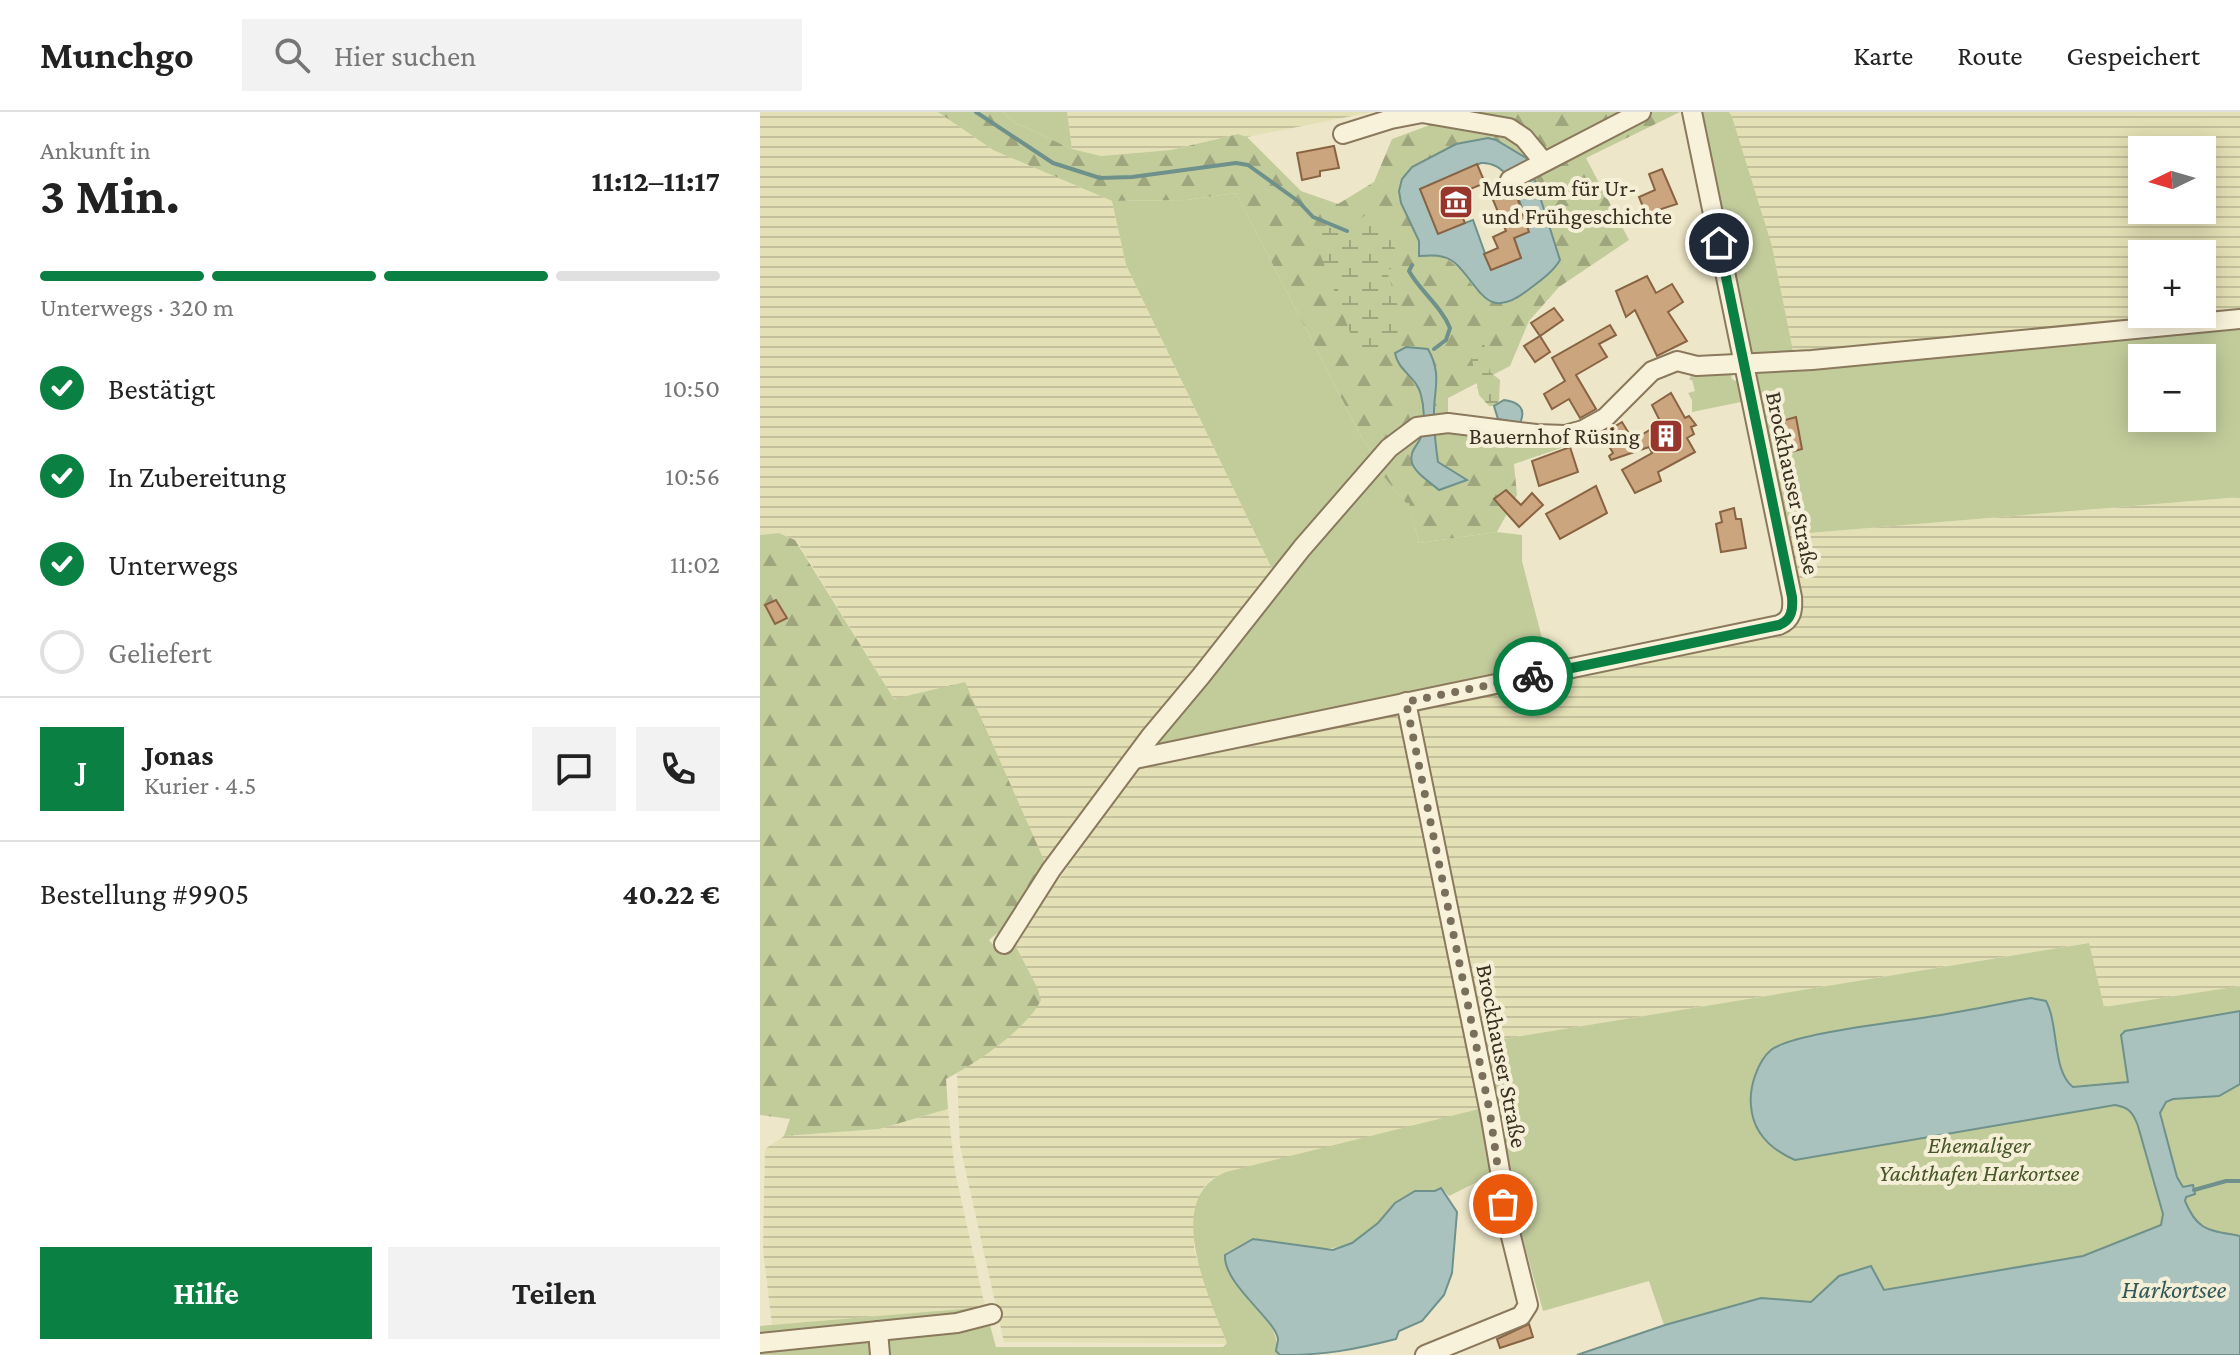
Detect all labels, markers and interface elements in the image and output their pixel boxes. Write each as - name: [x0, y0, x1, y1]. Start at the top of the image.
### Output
- search box: [242, 19, 802, 91]
- icon: search: [270, 33, 314, 77]
- text: Munchgo: [40, 34, 194, 76]
- text: Hier suchen: [334, 39, 476, 72]
- text: Karte: [1853, 40, 1913, 71]
- text: Route: [1957, 40, 2023, 71]
- text: Gespeichert: [2067, 40, 2200, 71]
- text: Ankunft in: [40, 136, 151, 165]
- north arrow: [2128, 136, 2216, 224]
- map controls: [2128, 136, 2216, 432]
- text: 11:12–11:17: [592, 164, 720, 197]
- text: 3 Min.: [40, 166, 180, 224]
- place label: Museum für Ur- und Frühgeschichte: [1482, 174, 1672, 229]
- museum icon: Museum für Ur- und Frühgeschichte: [1437, 183, 1475, 221]
- pin: [1685, 209, 1753, 277]
- icon: home: [1697, 221, 1741, 265]
- button: +: [2128, 240, 2216, 328]
- text: Unterwegs · 320 m: [40, 293, 234, 322]
- button: −: [2128, 344, 2216, 432]
- icon: check: [40, 366, 84, 410]
- text: Bestätigt: [108, 372, 215, 405]
- text: 10:50: [664, 374, 720, 403]
- street label: Brockhauser Straße: [1761, 389, 1826, 577]
- building icon: Bauernhof Rüsing: [1647, 417, 1685, 455]
- place label: Bauernhof Rüsing: [1469, 422, 1640, 449]
- icon: check: [40, 454, 84, 498]
- text: In Zubereitung: [108, 460, 286, 493]
- text: 10:56: [665, 462, 720, 491]
- icon: check: [40, 542, 84, 586]
- text: Unterwegs: [108, 548, 238, 581]
- text: 11:02: [670, 550, 720, 579]
- text: Geliefert: [108, 636, 212, 669]
- courier: [1493, 636, 1573, 716]
- icon: bike: [1511, 654, 1555, 698]
- button: chat: [532, 727, 616, 811]
- button: phone: [636, 727, 720, 811]
- text: Jonas: [144, 738, 213, 771]
- text: J: [77, 753, 87, 786]
- text: Kurier · 4.5: [144, 771, 256, 800]
- text: Bestellung #9905: [40, 877, 249, 910]
- text: 40.22 €: [622, 877, 720, 910]
- street label: Brockhauser Straße: [1471, 962, 1534, 1150]
- park label: Ehemaliger Yachthafen Harkortsee: [1879, 1131, 2079, 1186]
- pin: [1469, 1170, 1537, 1238]
- icon: bag: [1481, 1182, 1525, 1226]
- button: Hilfe: [40, 1247, 372, 1339]
- button: Teilen: [388, 1247, 720, 1339]
- water label: Harkortsee: [2122, 1275, 2227, 1304]

